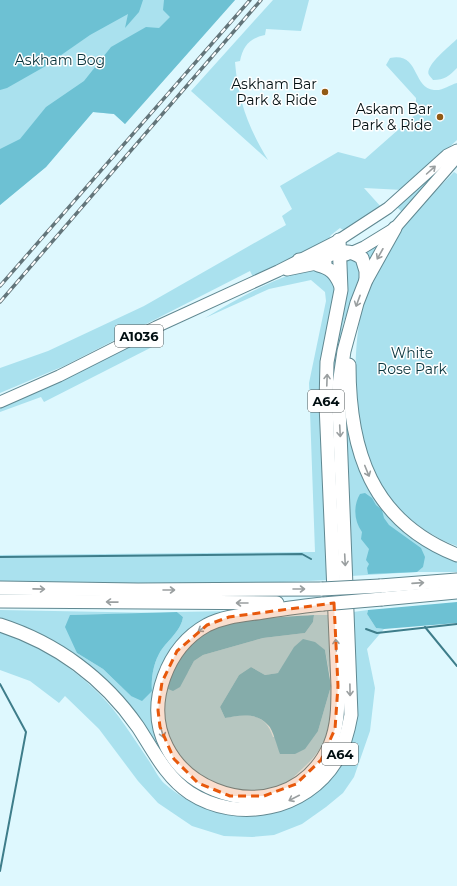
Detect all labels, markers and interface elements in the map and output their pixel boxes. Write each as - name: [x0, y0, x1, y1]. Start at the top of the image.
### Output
- park label: Askham Bog: [15, 51, 105, 69]
- place label: Askham Bar Park & Ride: [231, 75, 317, 109]
- marker: Askham Bar Park & Ride: [320, 87, 330, 97]
- place label: Askam Bar Park & Ride: [351, 100, 432, 134]
- marker: Askam Bar Park & Ride: [435, 112, 445, 122]
- one-way arrow: [426, 165, 436, 175]
- one-way arrow: [376, 248, 384, 260]
- one-way arrow: [353, 295, 361, 307]
- road number: A1036: [115, 325, 163, 347]
- park label: White Rose Park: [377, 344, 448, 378]
- one-way arrow: [323, 374, 331, 387]
- road number: A64: [308, 390, 344, 412]
- one-way arrow: [336, 424, 343, 437]
- one-way arrow: [363, 465, 371, 477]
- one-way arrow: [342, 553, 349, 566]
- one-way arrow: [411, 579, 424, 586]
- one-way arrow: [32, 585, 45, 592]
- one-way arrow: [292, 585, 305, 593]
- one-way arrow: [162, 586, 175, 594]
- one-way arrow: [106, 598, 119, 606]
- one-way arrow: [236, 599, 249, 607]
- one-way arrow: [197, 625, 209, 633]
- one-way arrow: [333, 639, 340, 652]
- one-way arrow: [346, 683, 354, 696]
- one-way arrow: [159, 725, 166, 738]
- road number: A64: [322, 743, 358, 765]
- one-way arrow: [288, 795, 300, 803]

